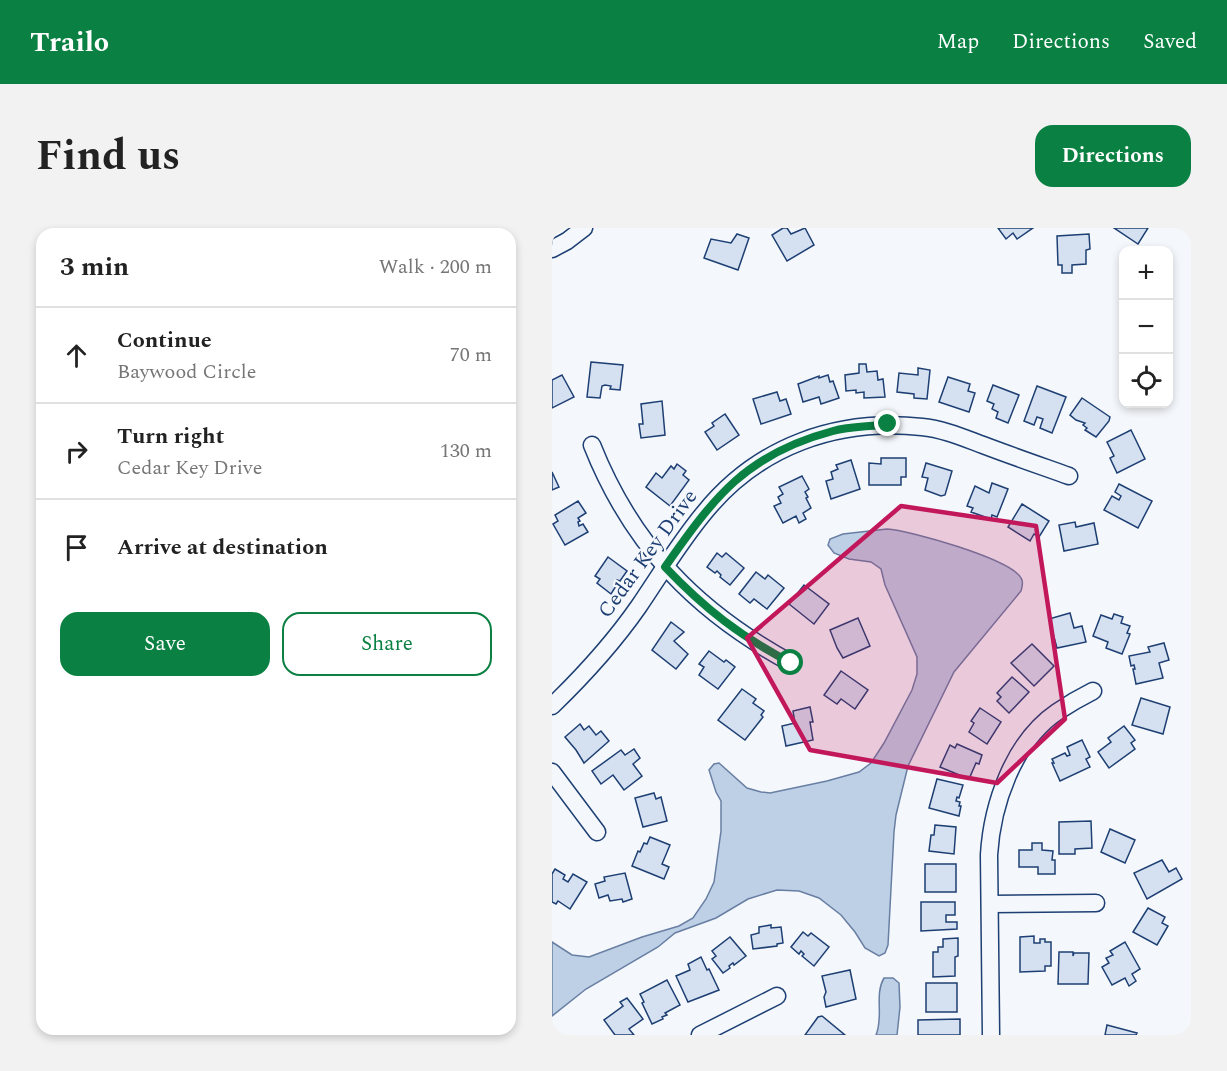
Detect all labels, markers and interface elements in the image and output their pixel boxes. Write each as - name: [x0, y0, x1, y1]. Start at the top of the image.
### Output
- text: Trailo: [30, 21, 109, 64]
- text: Map: [937, 26, 979, 58]
- text: Directions: [1012, 26, 1110, 58]
- text: Saved: [1143, 26, 1197, 58]
- text: Find us: [36, 125, 180, 188]
- button: Directions: [1035, 125, 1191, 187]
- map controls: [1119, 246, 1173, 408]
- button: +: [1119, 246, 1173, 300]
- text: 3 min: [60, 247, 129, 287]
- text: Walk · 200 m: [379, 252, 492, 282]
- button: −: [1119, 300, 1173, 354]
- text: Continue: [117, 324, 212, 357]
- icon: ahead: [60, 339, 93, 372]
- text: 70 m: [450, 340, 492, 370]
- button: locate: [1119, 354, 1173, 408]
- text: Baywood Circle: [117, 357, 256, 387]
- route end: [874, 410, 900, 436]
- text: Turn right: [117, 420, 224, 453]
- icon: right: [60, 435, 93, 468]
- text: 130 m: [440, 436, 492, 466]
- text: Cedar Key Drive: [117, 453, 262, 483]
- street label: Cedar Key Drive: [590, 483, 706, 625]
- icon: arrive: [60, 531, 93, 564]
- text: Arrive at destination: [117, 531, 328, 564]
- button: Save: [60, 612, 270, 676]
- button: Share: [282, 612, 492, 676]
- route start: [777, 649, 803, 675]

